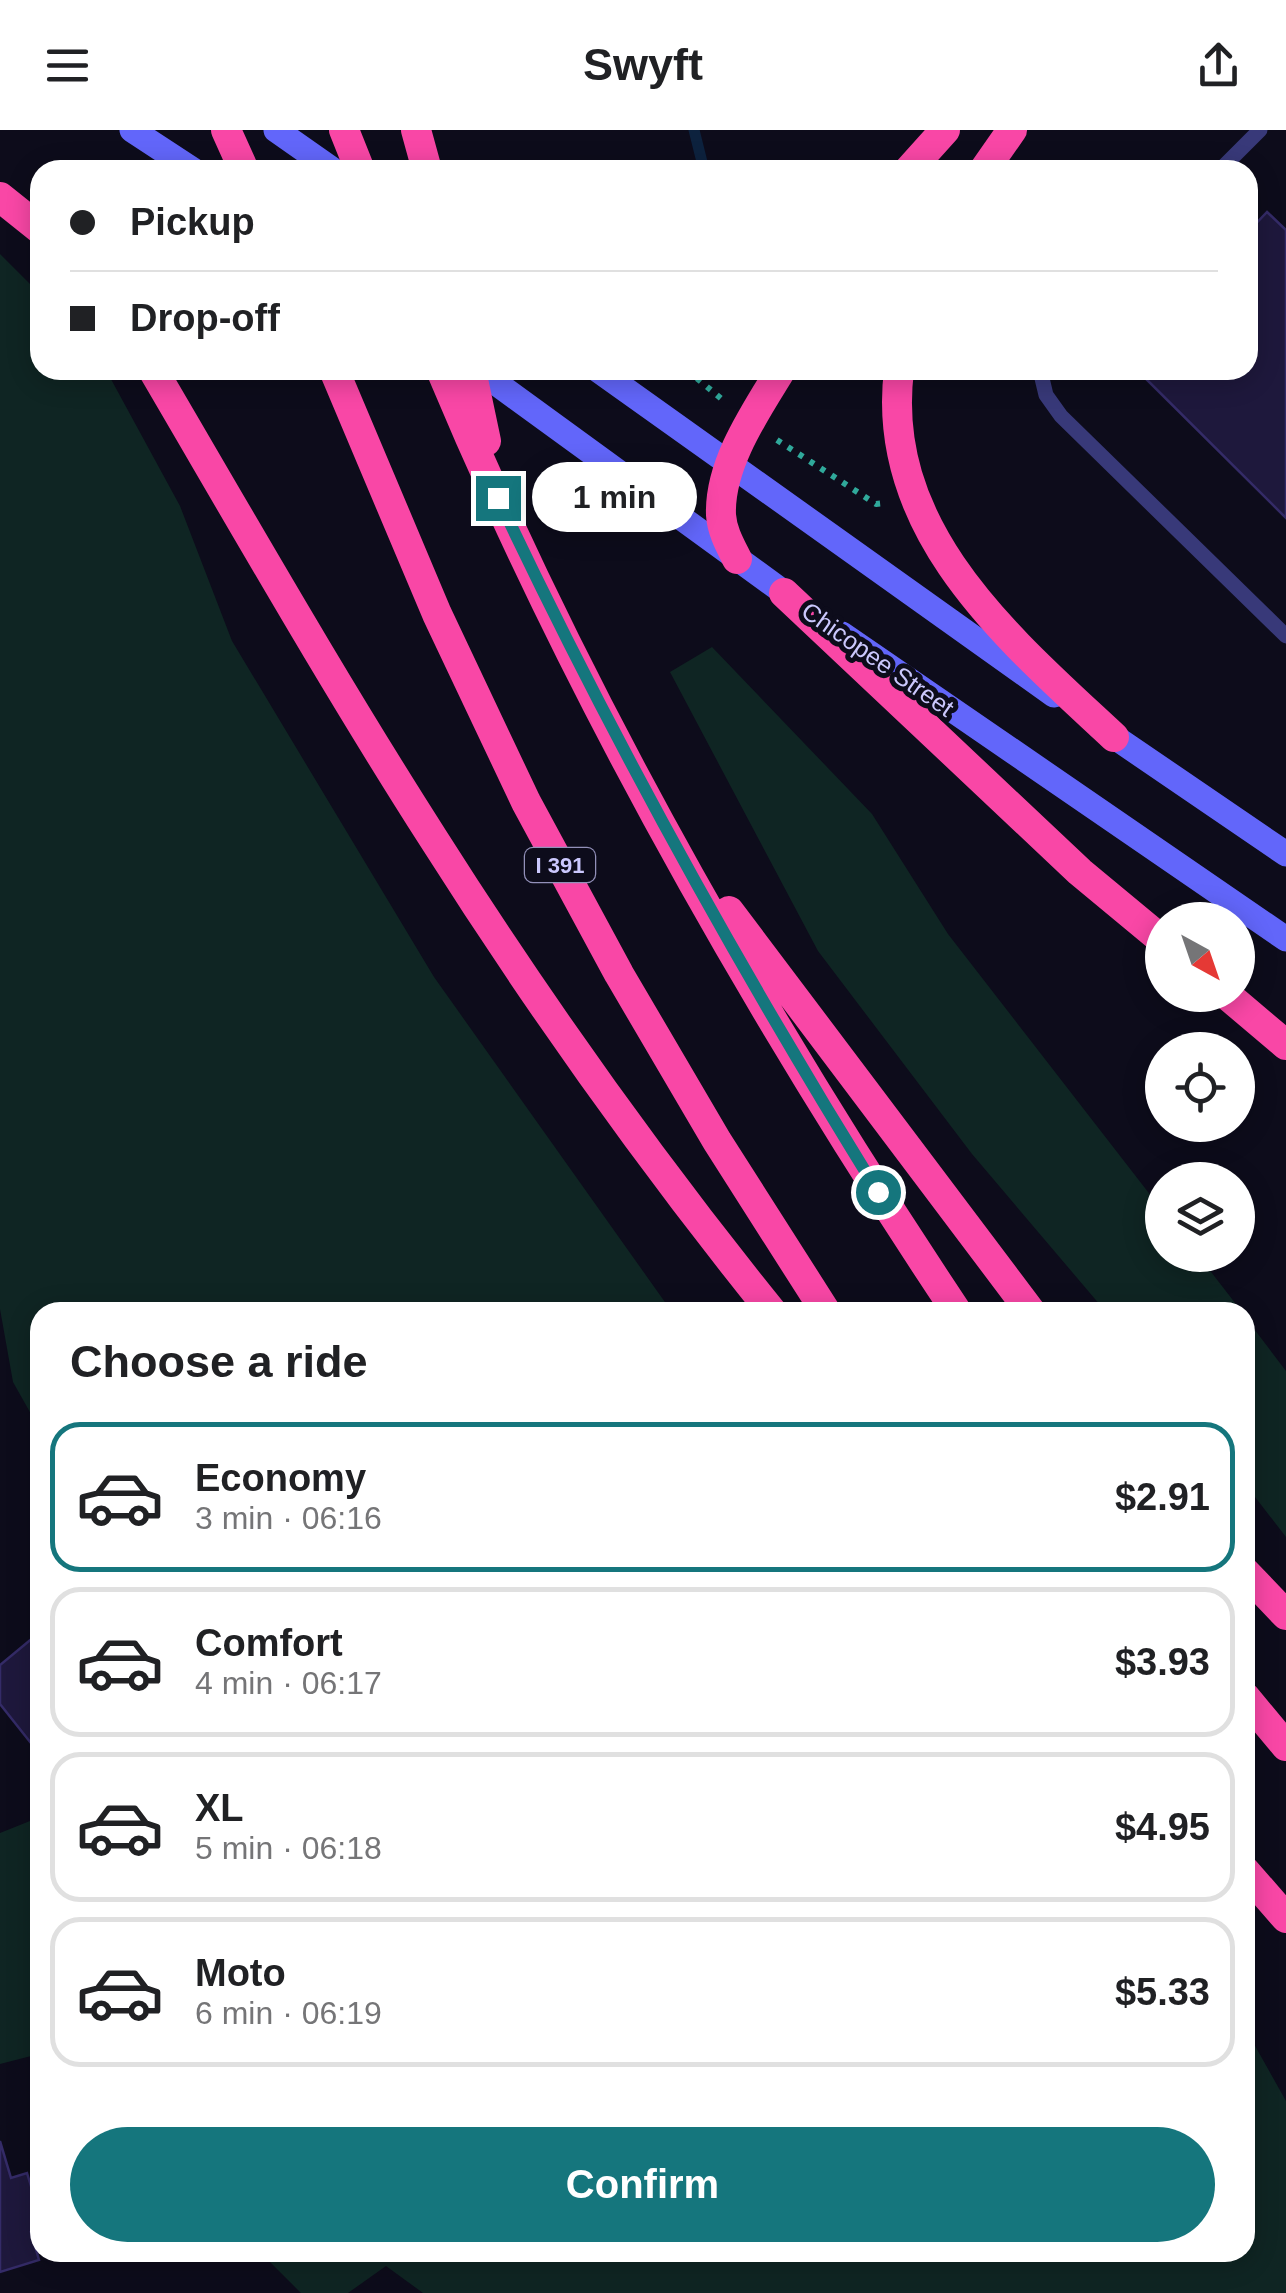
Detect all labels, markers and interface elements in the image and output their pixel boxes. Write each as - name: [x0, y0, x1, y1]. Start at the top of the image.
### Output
- icon: menu: [40, 38, 95, 93]
- icon: share: [1191, 38, 1246, 93]
- text: Swyft: [583, 39, 703, 90]
- text: Pickup: [130, 201, 255, 243]
- text: Drop-off: [130, 297, 280, 339]
- callout: 1 min: [533, 463, 698, 533]
- route end: [476, 476, 521, 521]
- text: 1 min: [573, 479, 656, 515]
- street label: Chicopee Street: [797, 596, 959, 722]
- road number: I 391: [525, 848, 595, 882]
- north arrow: [1145, 902, 1255, 1012]
- map controls: [1145, 902, 1255, 1272]
- button: locate: [1145, 1032, 1255, 1142]
- button: layers: [1145, 1162, 1255, 1272]
- route start: [856, 1170, 901, 1215]
- text: Choose a ride: [70, 1336, 368, 1387]
- icon: car: [75, 1452, 165, 1542]
- text: Economy: [195, 1457, 366, 1499]
- text: $2.91: [1115, 1476, 1210, 1518]
- text: 3 min · 06:16: [195, 1500, 382, 1536]
- icon: car: [75, 1617, 165, 1707]
- text: Comfort: [195, 1622, 343, 1664]
- text: $3.93: [1115, 1641, 1210, 1683]
- text: 4 min · 06:17: [195, 1665, 382, 1701]
- icon: car: [75, 1782, 165, 1872]
- text: XL: [195, 1787, 244, 1829]
- text: $4.95: [1115, 1806, 1210, 1848]
- text: 5 min · 06:18: [195, 1830, 382, 1866]
- icon: car: [75, 1947, 165, 2037]
- text: Moto: [195, 1952, 286, 1994]
- text: $5.33: [1115, 1971, 1210, 2013]
- text: 6 min · 06:19: [195, 1995, 382, 2031]
- button: Confirm: [70, 2127, 1215, 2242]

